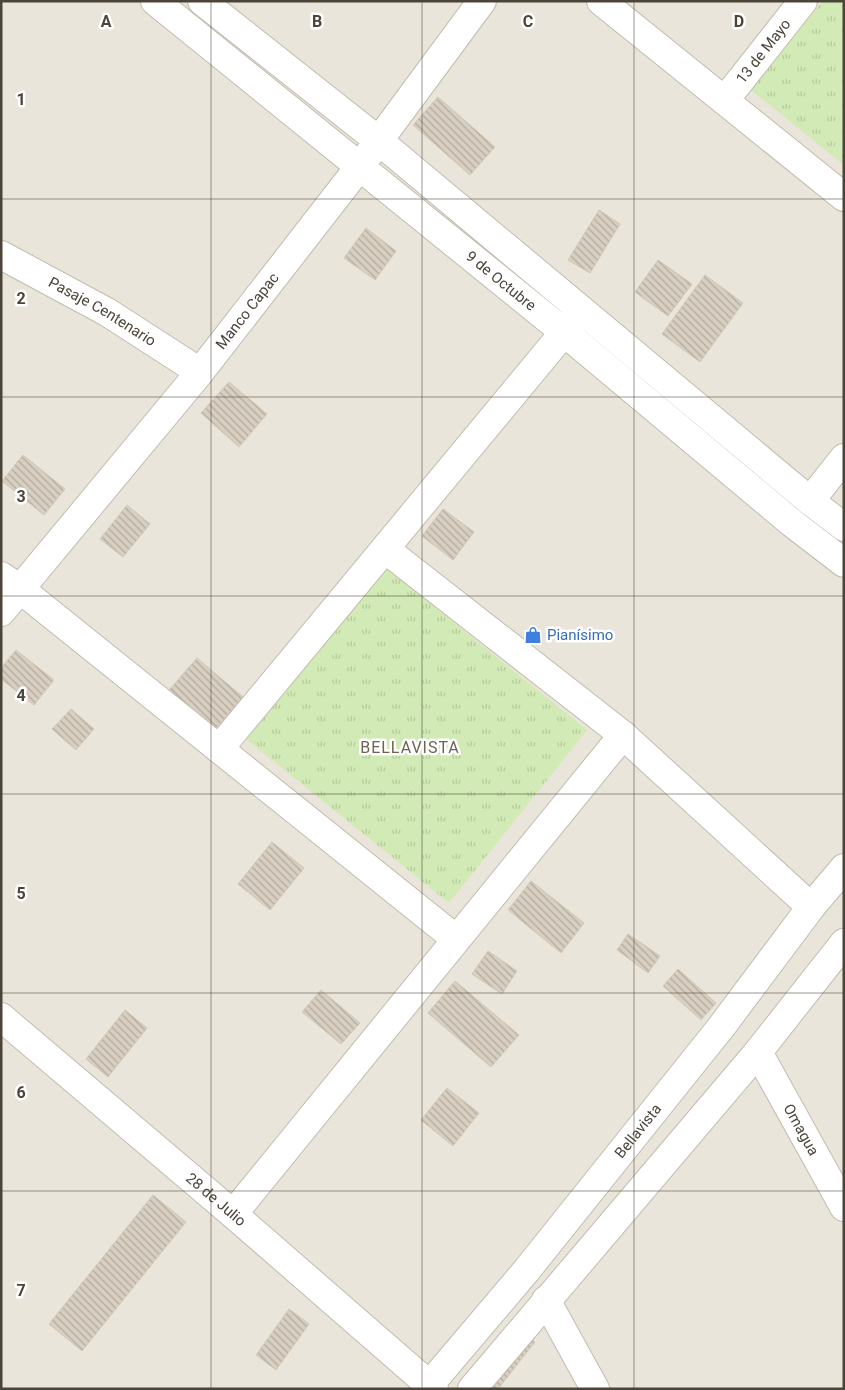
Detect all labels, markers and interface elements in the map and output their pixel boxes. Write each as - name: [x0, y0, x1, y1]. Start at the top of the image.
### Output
- text: A: [101, 12, 112, 31]
- text: B: [312, 12, 322, 31]
- text: C: [523, 12, 533, 31]
- text: D: [734, 12, 744, 31]
- street label: 13 de Mayo: [732, 15, 794, 87]
- text: 1: [16, 90, 26, 109]
- street label: 9 de Octubre: [462, 247, 540, 315]
- street label: Manco Capac: [212, 269, 283, 353]
- street label: Pasaje Centenario: [45, 273, 159, 350]
- text: 2: [16, 289, 26, 308]
- text: 3: [16, 487, 26, 506]
- shop icon: Pianísimo: [523, 625, 543, 645]
- place label: Pianísimo: [547, 626, 613, 644]
- text: 4: [16, 686, 26, 705]
- district label: BELLAVISTA: [360, 738, 460, 757]
- text: 5: [16, 884, 26, 903]
- text: 6: [16, 1083, 26, 1102]
- street label: Bellavista: [611, 1100, 665, 1162]
- street label: Omagua: [780, 1101, 823, 1159]
- street label: 28 de Julio: [182, 1169, 250, 1230]
- text: 7: [16, 1281, 26, 1300]

